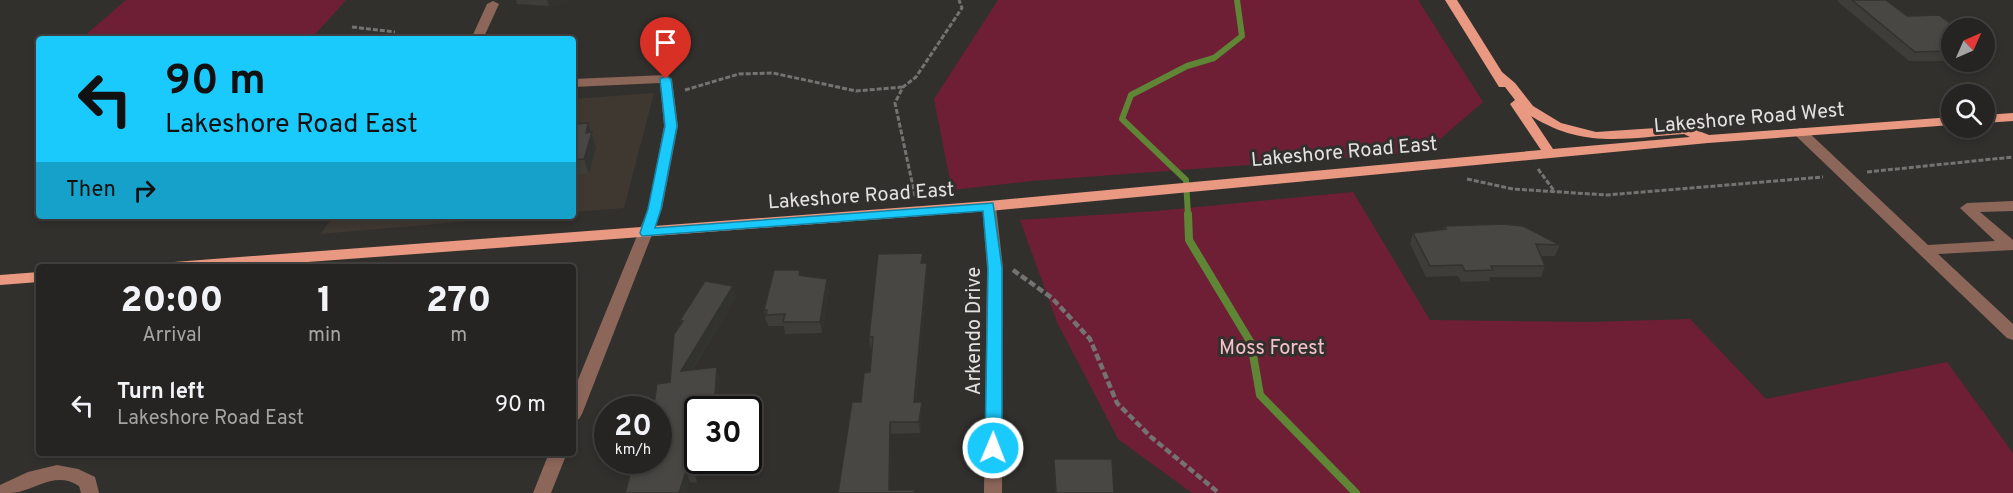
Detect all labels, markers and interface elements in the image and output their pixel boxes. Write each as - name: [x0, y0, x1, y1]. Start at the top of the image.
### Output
- pin: [640, 17, 691, 79]
- north arrow: [1941, 18, 1995, 72]
- map controls: [1941, 18, 1995, 138]
- icon: arrive: [649, 26, 682, 59]
- text: 90 m: [165, 56, 266, 109]
- icon: left: [66, 60, 144, 138]
- button: search: [1941, 84, 1995, 138]
- street label: Lakeshore Road West: [1653, 98, 1846, 140]
- text: Lakeshore Road East: [165, 108, 418, 142]
- street label: Lakeshore Road East: [1250, 132, 1439, 174]
- icon: right: [128, 174, 161, 207]
- text: Then: [66, 177, 116, 204]
- street label: Lakeshore Road East: [767, 177, 955, 216]
- street label: Arkendo Drive: [962, 267, 988, 395]
- text: 20:00: [121, 279, 223, 325]
- text: 1: [317, 279, 332, 325]
- text: 270: [426, 279, 491, 325]
- text: Arrival: [142, 323, 202, 349]
- text: min: [308, 323, 341, 349]
- text: m: [450, 323, 467, 349]
- park label: Moss Forest: [1219, 336, 1325, 362]
- text: Turn left: [117, 379, 205, 406]
- icon: left: [66, 389, 99, 422]
- text: 90 m: [495, 392, 546, 419]
- speed limit sign: 30: [684, 396, 762, 474]
- text: Lakeshore Road East: [117, 406, 304, 432]
- text: 20: [614, 409, 652, 446]
- position arrow: [961, 416, 1025, 480]
- text: km/h: [615, 441, 651, 460]

